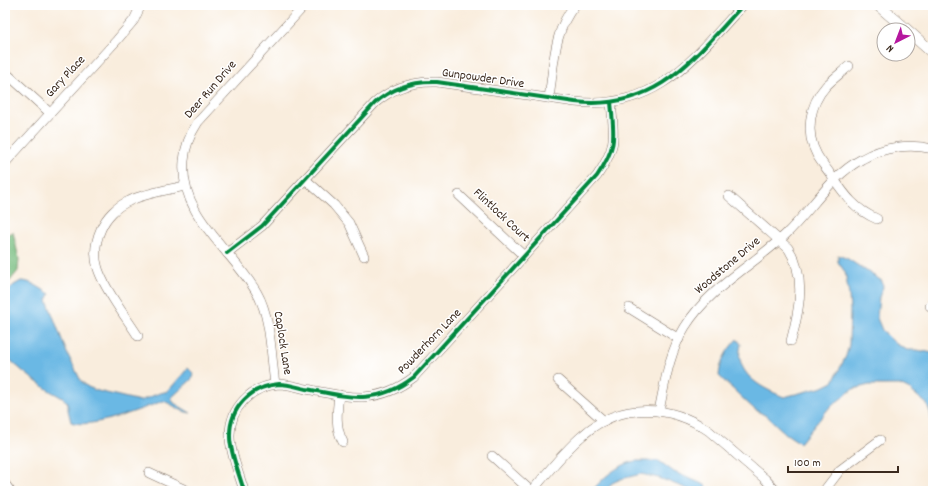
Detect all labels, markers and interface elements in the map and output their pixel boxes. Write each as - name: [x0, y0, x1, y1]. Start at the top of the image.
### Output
- north arrow: [876, 22, 916, 62]
- text: N: [883, 40, 898, 56]
- street label: Gary Place: [41, 51, 91, 102]
- street label: Deer Run Drive: [180, 56, 242, 123]
- street label: Gunpowder Drive: [441, 64, 526, 94]
- street label: Flintlock Court: [468, 185, 534, 248]
- street label: Woodstone Drive: [691, 233, 765, 299]
- street label: Powderhorn Lane: [394, 304, 467, 379]
- street label: Caplock Lane: [268, 310, 296, 376]
- scale bar: [788, 448, 898, 474]
- text: 100 m: [794, 455, 821, 472]

